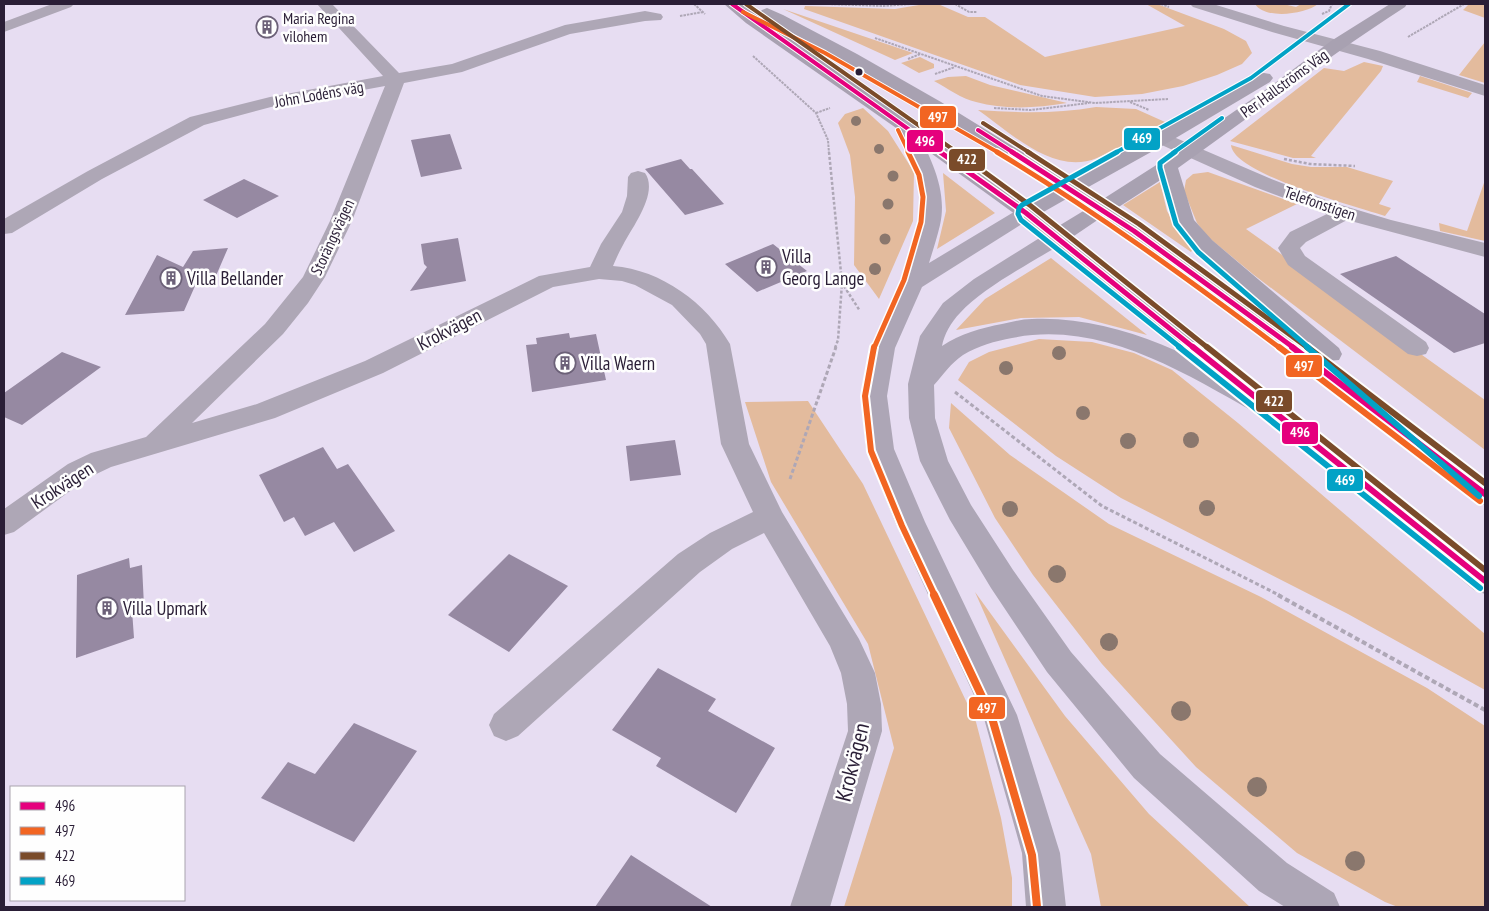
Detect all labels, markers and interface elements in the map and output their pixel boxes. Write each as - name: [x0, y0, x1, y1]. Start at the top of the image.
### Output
- place label: Maria Regina vilohem: [283, 8, 355, 46]
- building icon: Maria Regina vilohem: [255, 15, 279, 39]
- street label: Per Hallströms Väg: [1236, 44, 1332, 122]
- unlabelled marker: [854, 67, 864, 77]
- street label: John Lodéns väg: [272, 76, 365, 112]
- line badge: 497: [919, 105, 957, 129]
- text: 497: [928, 108, 948, 126]
- line badge: 469: [1123, 127, 1161, 151]
- line badge: 496: [906, 129, 944, 153]
- text: 469: [1132, 129, 1152, 147]
- text: 496: [915, 132, 935, 150]
- line badge: 422: [948, 148, 986, 172]
- text: 422: [957, 150, 977, 168]
- street label: Telefonstigen: [1282, 181, 1358, 225]
- street label: Storängsvägen: [306, 196, 358, 278]
- place label: Villa Georg Lange: [781, 244, 864, 290]
- building icon: Villa Georg Lange: [754, 255, 778, 279]
- building icon: Villa Bellander: [159, 266, 183, 290]
- place label: Villa Bellander: [186, 266, 284, 290]
- street label: Krokvägen: [413, 303, 485, 355]
- building icon: Villa Waern: [553, 351, 577, 375]
- place label: Villa Waern: [580, 351, 655, 375]
- line badge: 497: [1285, 354, 1323, 378]
- text: 497: [1294, 357, 1314, 375]
- line badge: 422: [1255, 389, 1293, 413]
- text: 422: [1264, 392, 1284, 410]
- line badge: 496: [1281, 421, 1319, 445]
- text: 496: [1290, 423, 1310, 441]
- street label: Krokvägen: [26, 456, 98, 514]
- line badge: 469: [1326, 468, 1364, 492]
- text: 469: [1335, 471, 1355, 489]
- building icon: Villa Upmark: [95, 596, 119, 620]
- place label: Villa Upmark: [122, 596, 208, 620]
- line badge: 497: [968, 696, 1006, 720]
- text: 497: [977, 699, 997, 717]
- street label: Krokvägen: [829, 720, 875, 804]
- legend: [10, 786, 185, 901]
- text: 496: [55, 796, 76, 815]
- text: 497: [55, 821, 75, 840]
- text: 422: [55, 846, 75, 865]
- text: 469: [55, 871, 75, 890]

